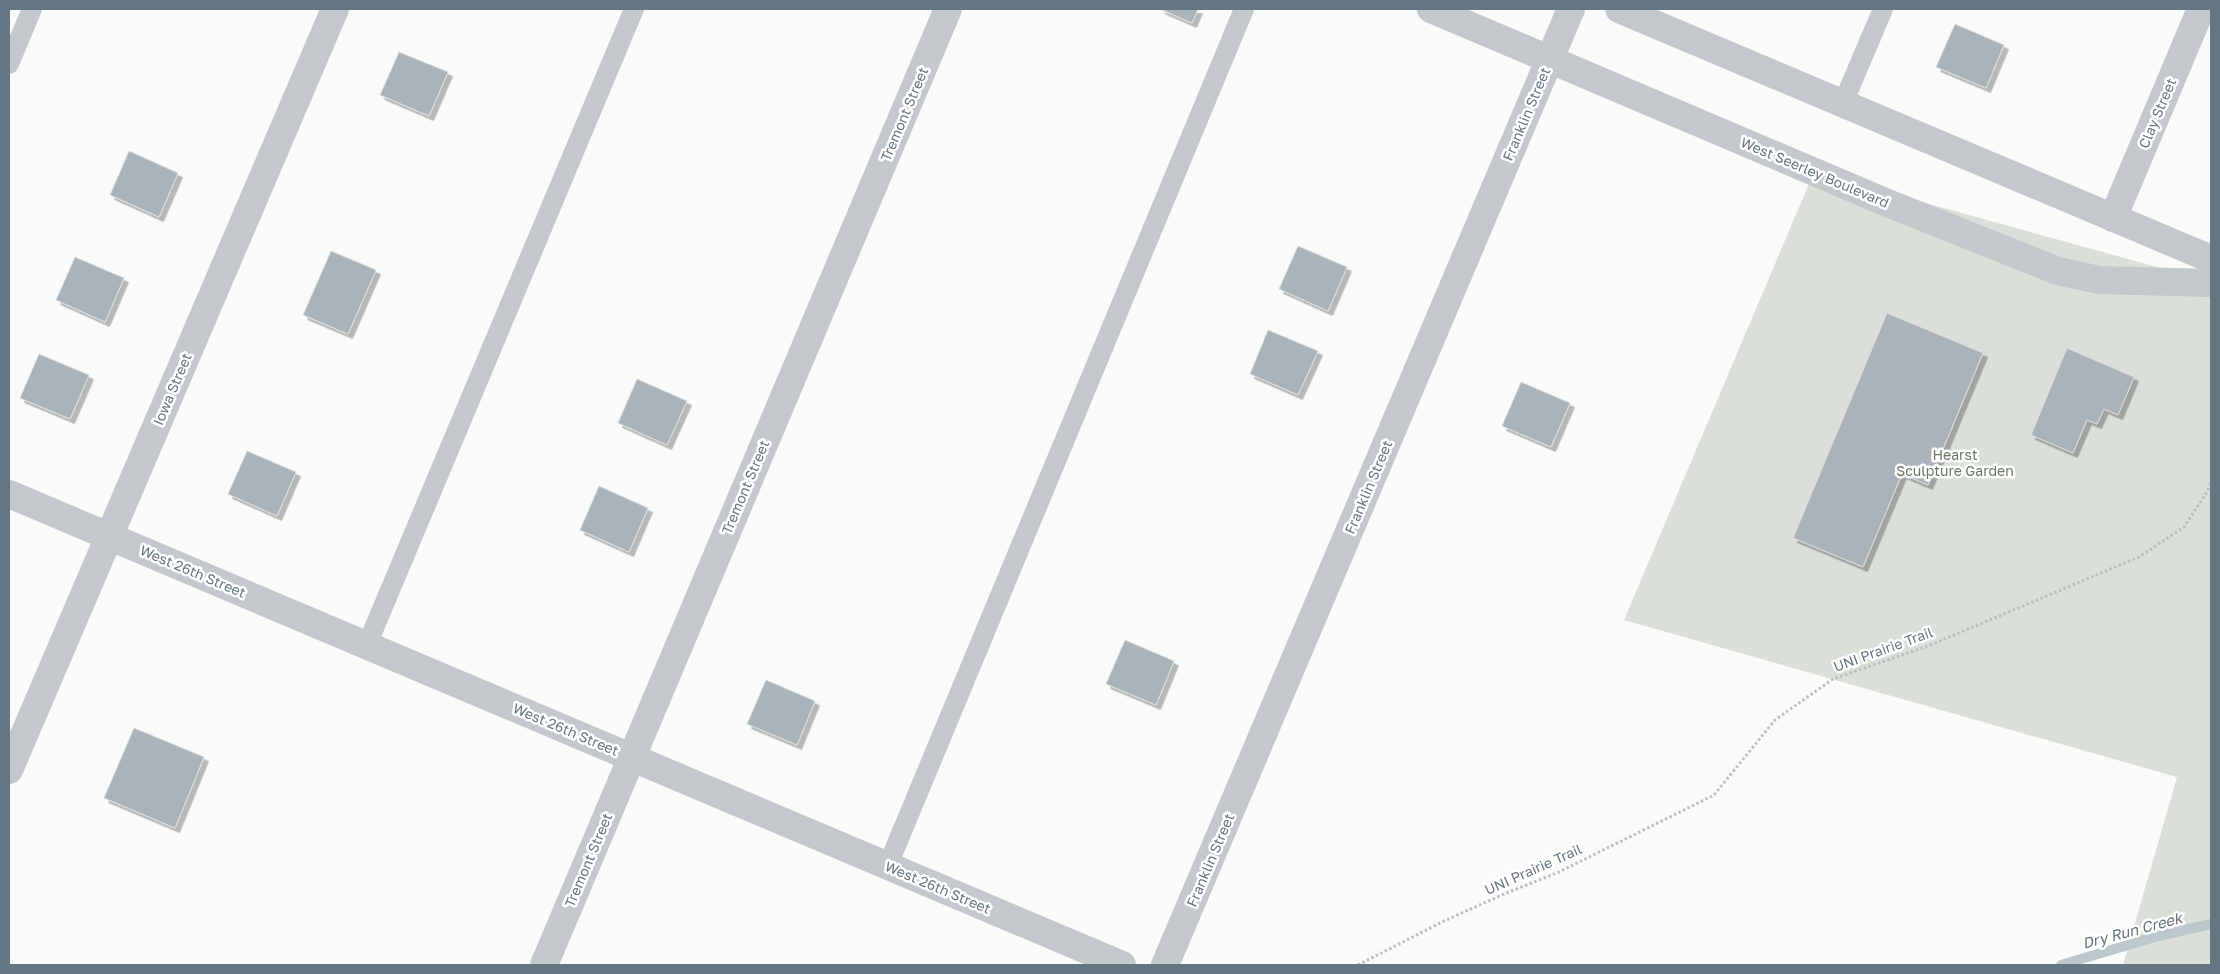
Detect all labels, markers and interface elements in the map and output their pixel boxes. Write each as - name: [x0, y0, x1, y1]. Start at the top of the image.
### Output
- street label: Tremont Street: [877, 64, 931, 164]
- street label: Franklin Street: [1499, 65, 1553, 163]
- street label: Clay Street: [2135, 75, 2179, 151]
- street label: West Seerley Boulevard: [1738, 133, 1892, 211]
- street label: Iowa Street: [149, 350, 195, 428]
- street label: Tremont Street: [718, 437, 772, 537]
- street label: Franklin Street: [1341, 438, 1395, 536]
- park label: Hearst Sculpture Garden: [1896, 446, 2014, 479]
- street label: West 26th Street: [138, 541, 248, 601]
- street label: UNI Prairie Trail: [1831, 623, 1935, 675]
- street label: West 26th Street: [511, 699, 621, 759]
- street label: Tremont Street: [561, 810, 615, 910]
- street label: Franklin Street: [1183, 811, 1237, 909]
- street label: UNI Prairie Trail: [1482, 840, 1584, 898]
- street label: West 26th Street: [883, 857, 993, 917]
- water label: Dry Run Creek: [2080, 908, 2186, 953]

